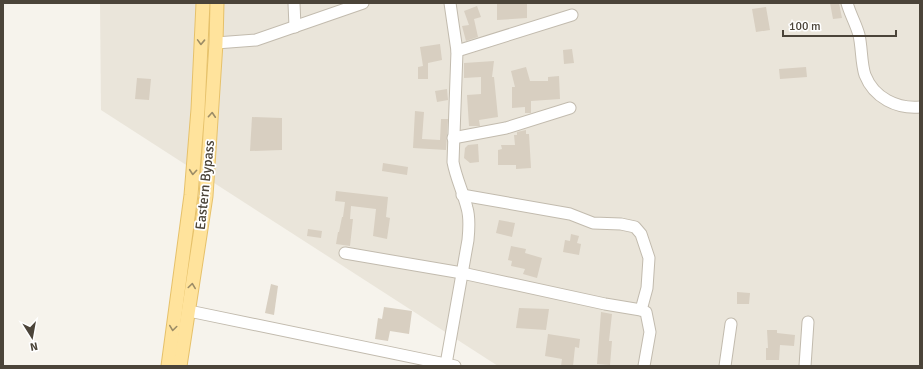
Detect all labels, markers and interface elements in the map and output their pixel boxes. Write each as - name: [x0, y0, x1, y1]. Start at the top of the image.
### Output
- scale bar: [783, 12, 896, 38]
- text: 100 m: [789, 19, 821, 34]
- one-way arrow: [197, 39, 206, 45]
- one-way arrow: [207, 112, 216, 118]
- street label: Eastern Bypass: [192, 139, 218, 231]
- one-way arrow: [189, 169, 198, 175]
- one-way arrow: [188, 283, 196, 289]
- north arrow: [12, 317, 52, 357]
- one-way arrow: [169, 325, 178, 331]
- text: N: [29, 339, 39, 353]

